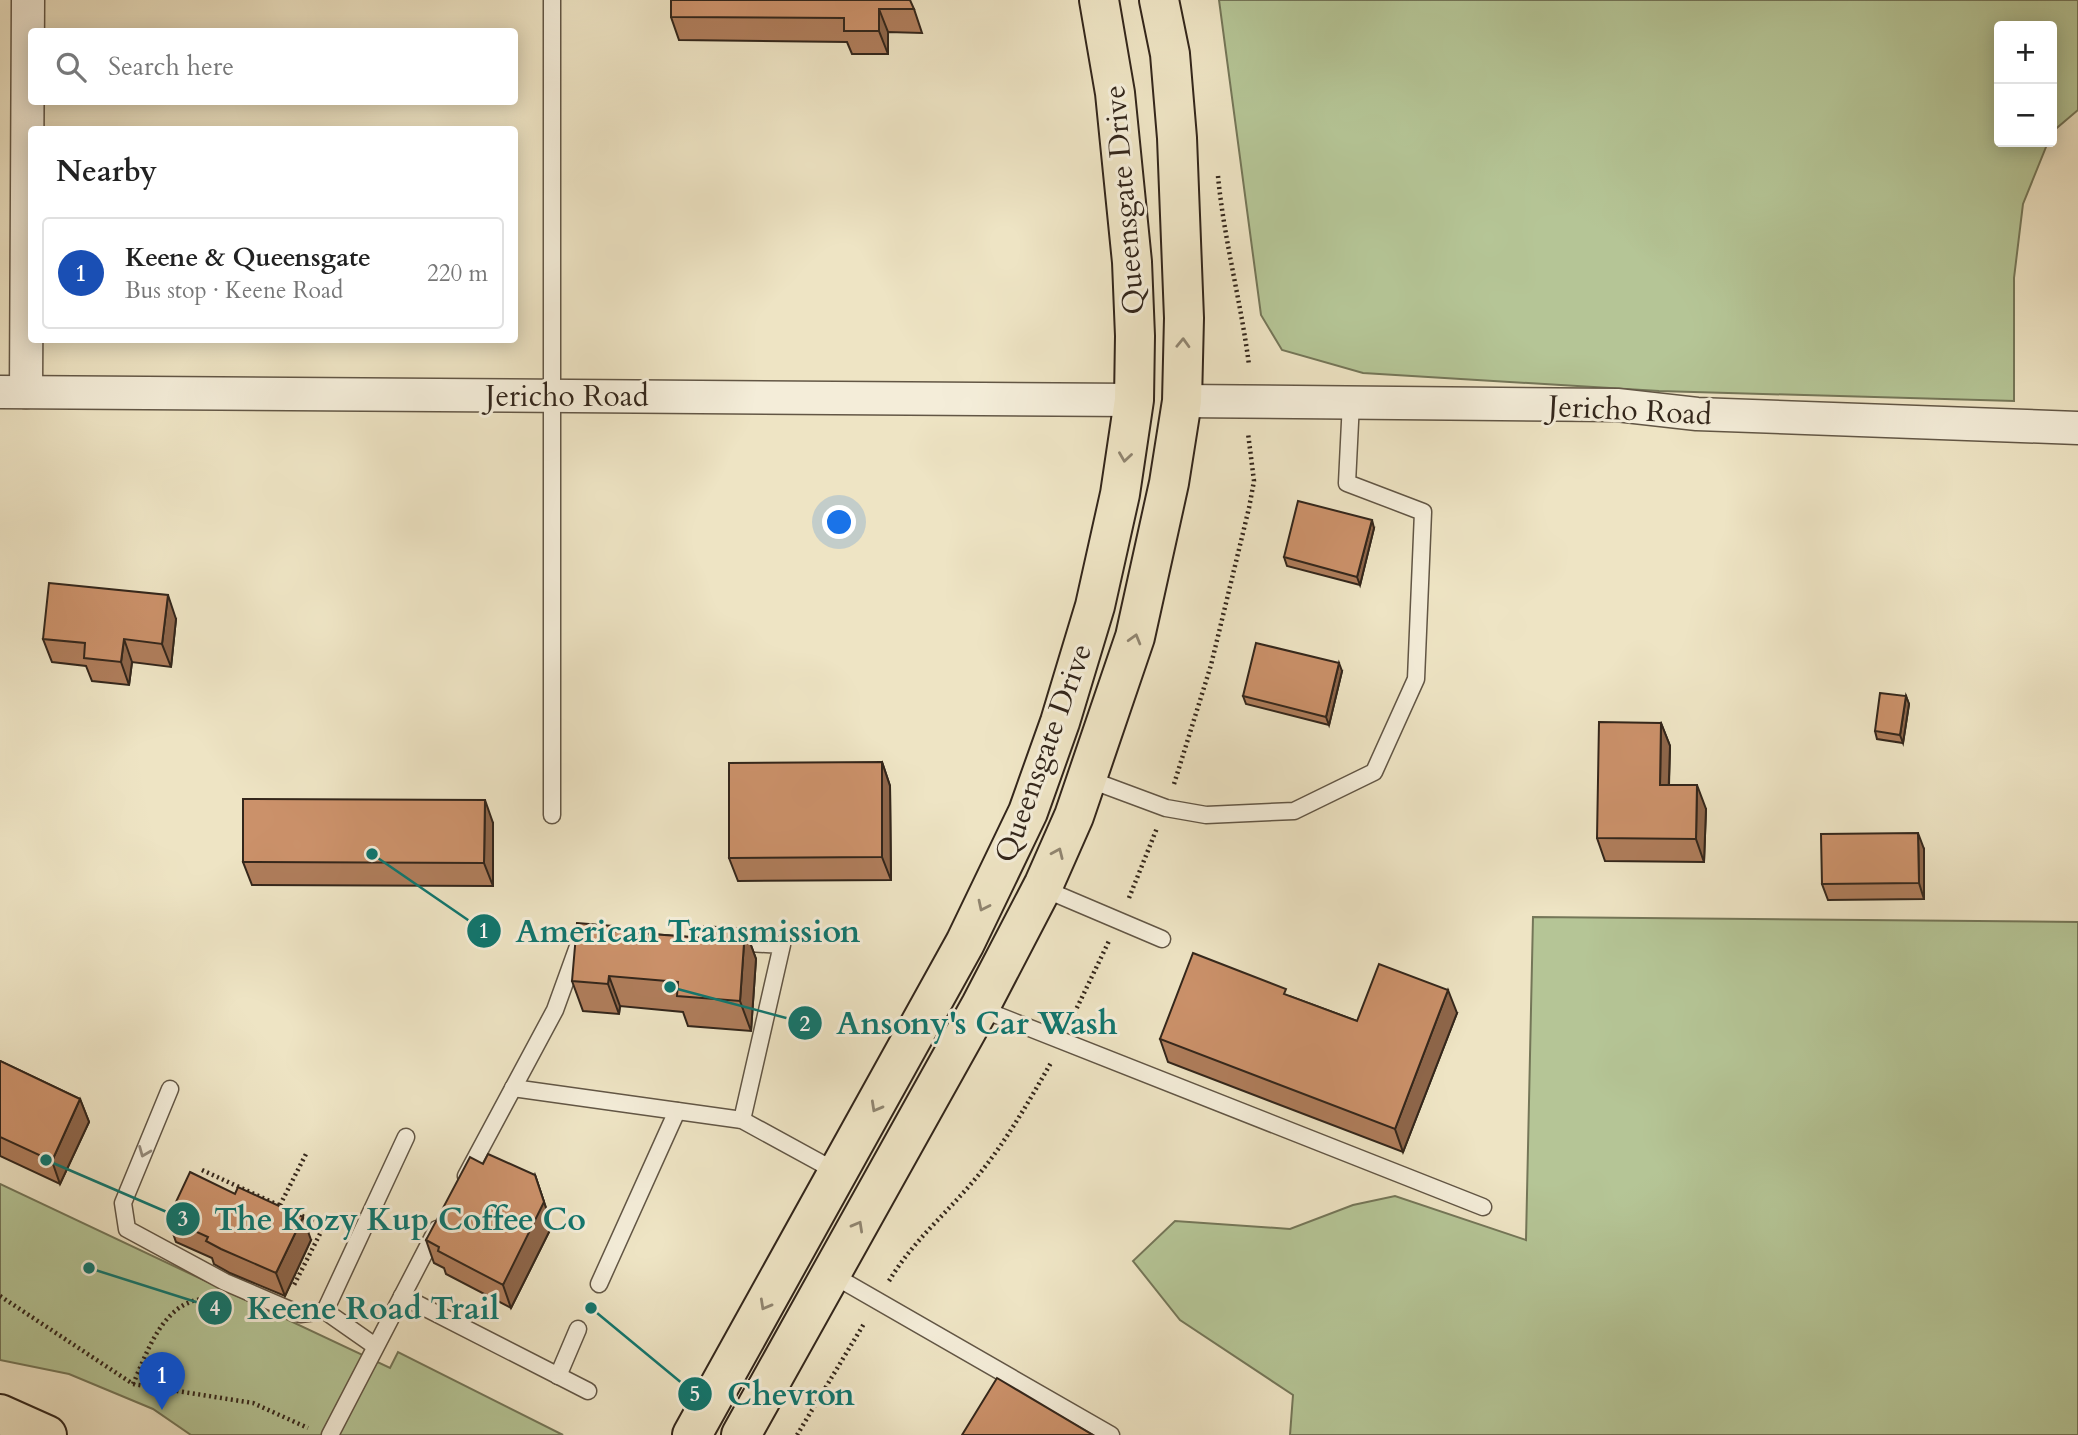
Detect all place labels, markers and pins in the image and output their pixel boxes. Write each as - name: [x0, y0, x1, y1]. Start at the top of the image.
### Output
- callout: American Transmission: [466, 905, 874, 958]
- callout: Ansony's Car Wash: [787, 997, 1132, 1050]
- callout: The Kozy Kup Coffee Co: [165, 1192, 601, 1245]
- callout: Keene Road Trail: [198, 1281, 514, 1334]
- pin: 1: [139, 1352, 185, 1410]
- callout: Chevron: [678, 1367, 869, 1420]

